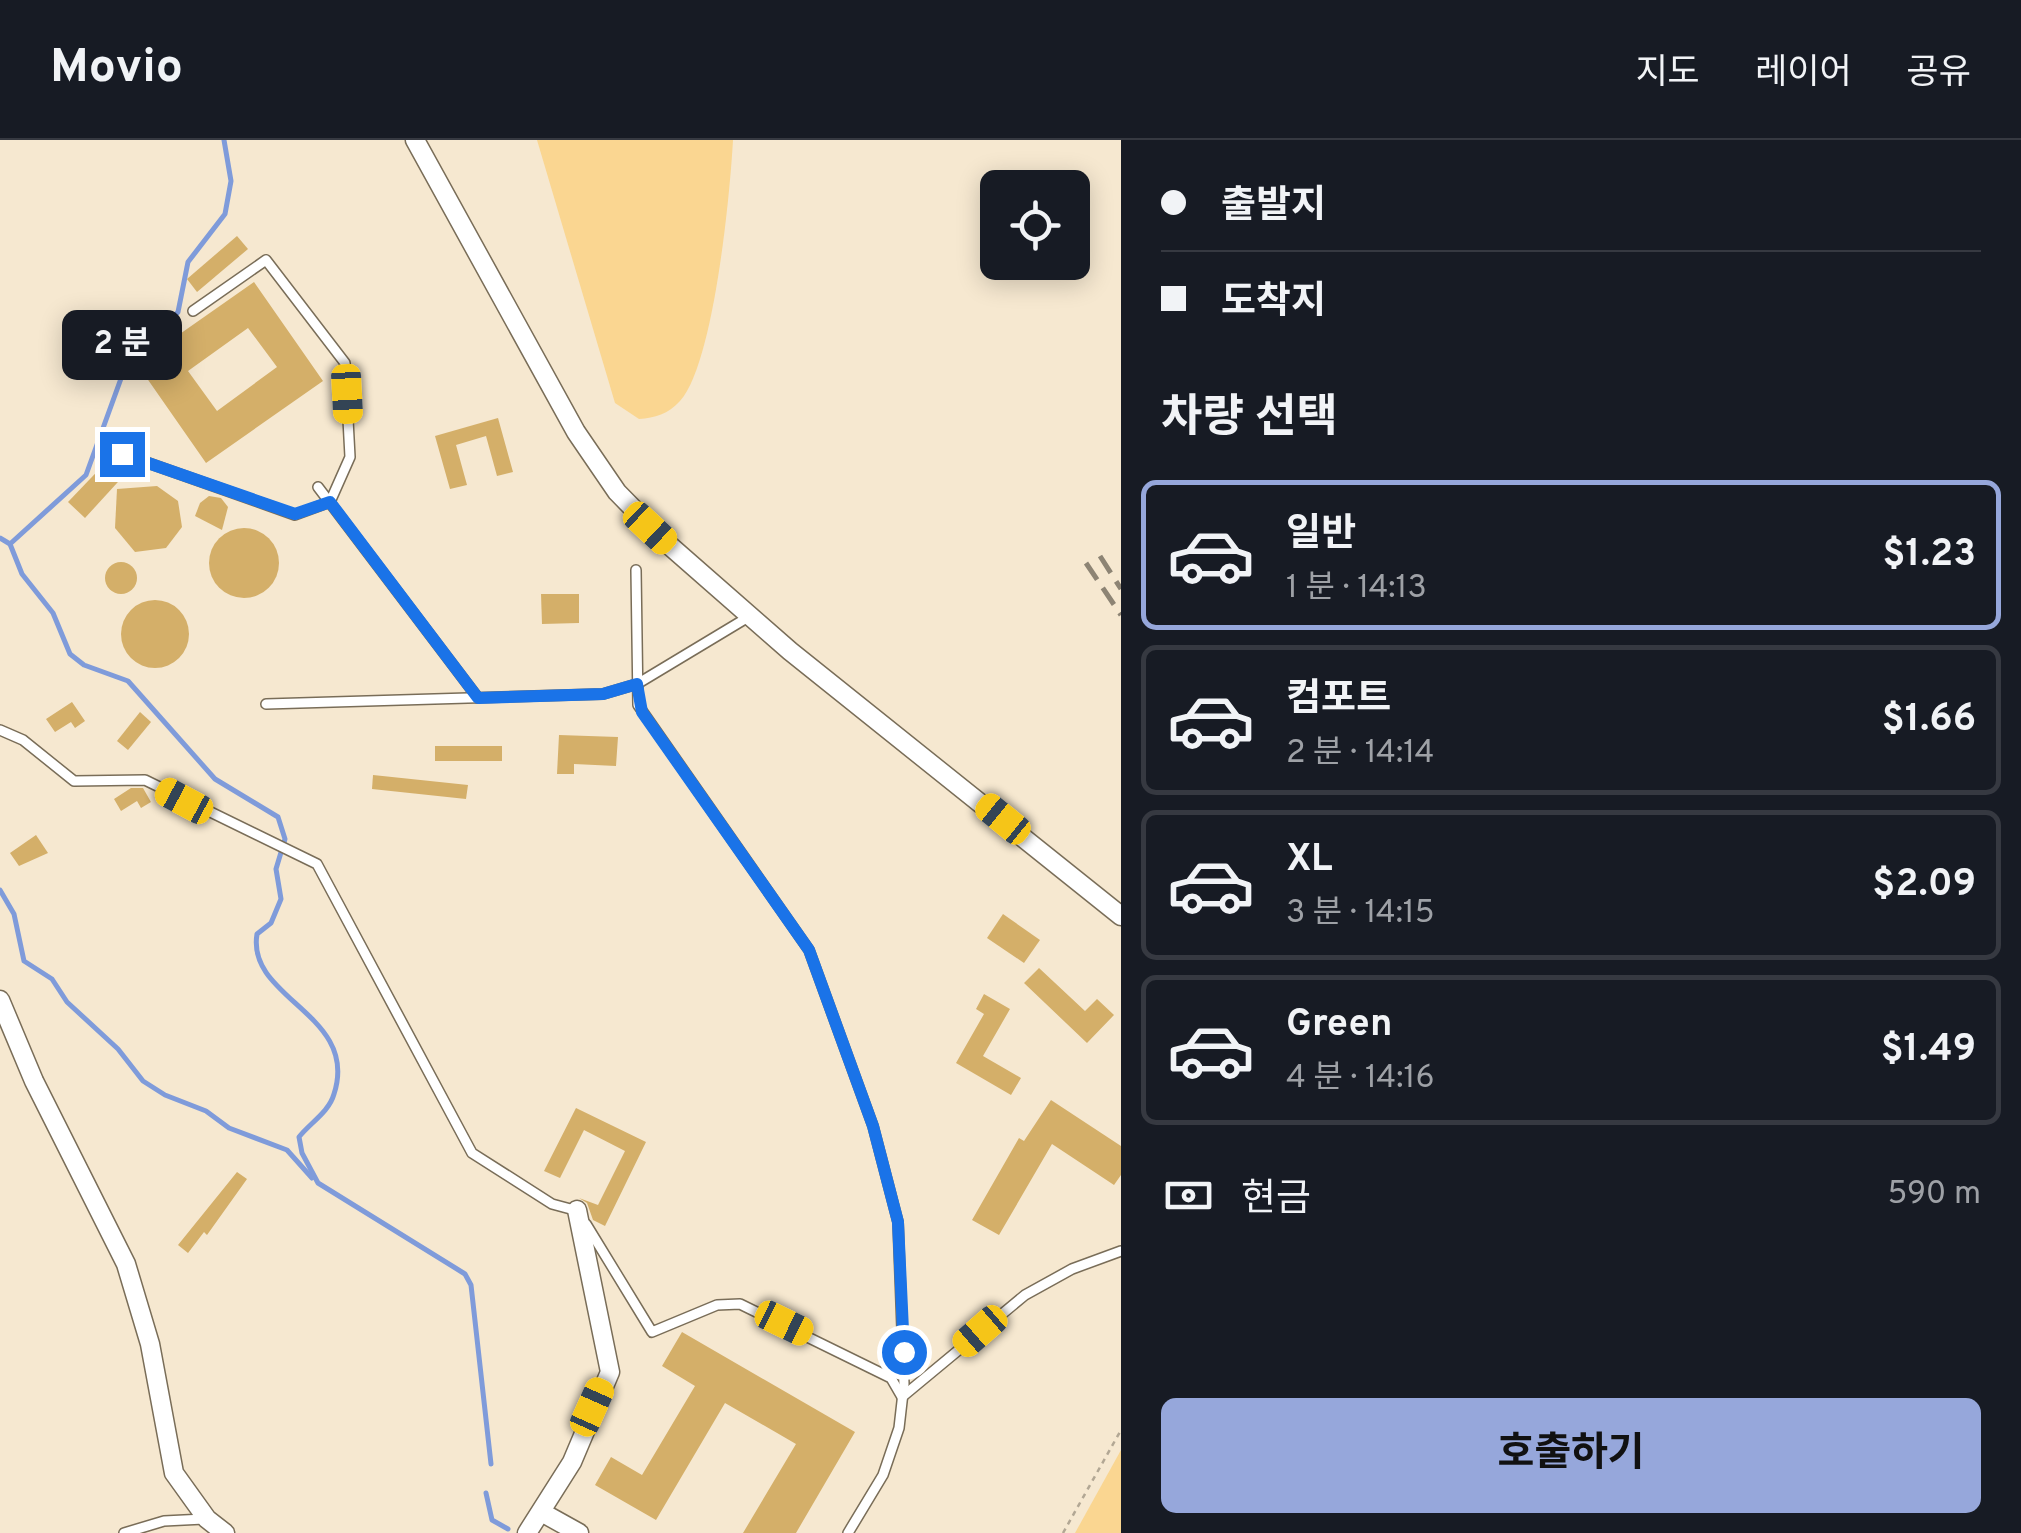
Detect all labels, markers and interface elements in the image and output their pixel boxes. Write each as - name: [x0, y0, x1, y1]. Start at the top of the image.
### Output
- text: Movio: [50, 39, 183, 99]
- text: 지도: [1636, 52, 1700, 96]
- text: 레이어: [1755, 52, 1852, 96]
- text: 공유: [1907, 52, 1971, 96]
- map controls: [980, 170, 1090, 280]
- button: locate: [980, 170, 1090, 280]
- text: 출발지: [1221, 183, 1326, 232]
- text: 도착지: [1221, 279, 1326, 328]
- callout: 2 분: [62, 309, 182, 379]
- text: 2 분: [93, 325, 151, 365]
- car: [330, 363, 364, 425]
- text: 차량 선택: [1161, 391, 1338, 448]
- route end: [100, 432, 145, 477]
- car: [618, 497, 682, 559]
- icon: car: [1166, 510, 1256, 600]
- text: 일반: [1286, 511, 1356, 560]
- text: $1.23: [1882, 531, 1976, 580]
- text: 1 분 · 14:13: [1286, 569, 1427, 609]
- icon: car: [1166, 675, 1256, 765]
- text: 컴포트: [1286, 676, 1391, 725]
- text: $1.66: [1882, 696, 1976, 745]
- text: 2 분 · 14:14: [1286, 734, 1434, 774]
- car: [150, 774, 218, 828]
- car: [970, 788, 1036, 850]
- text: XL: [1286, 836, 1333, 885]
- icon: car: [1166, 840, 1256, 930]
- text: $2.09: [1872, 861, 1976, 910]
- text: 3 분 · 14:15: [1286, 894, 1435, 934]
- text: Green: [1286, 1001, 1392, 1050]
- icon: car: [1166, 1005, 1256, 1095]
- text: $1.49: [1881, 1026, 1976, 1075]
- text: 4 분 · 14:16: [1286, 1059, 1434, 1099]
- icon: cash: [1161, 1168, 1216, 1223]
- text: 590 m: [1887, 1175, 1981, 1215]
- text: 현금: [1241, 1176, 1311, 1225]
- car: [750, 1296, 818, 1350]
- car: [948, 1300, 1012, 1362]
- route start: [882, 1330, 927, 1375]
- car: [566, 1373, 618, 1441]
- button: 호출하기: [1161, 1398, 1981, 1513]

